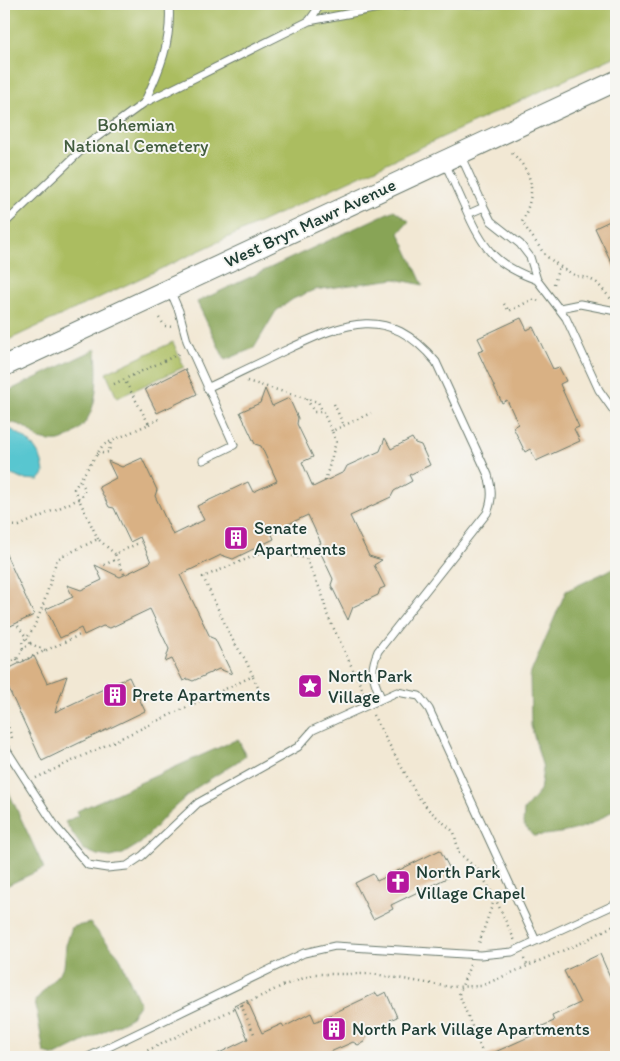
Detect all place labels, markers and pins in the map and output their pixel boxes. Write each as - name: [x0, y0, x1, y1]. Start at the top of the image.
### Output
- place label: Senate Apartments: [254, 517, 346, 560]
- building icon: Senate Apartments: [223, 525, 249, 551]
- place label: North Park Village: [328, 665, 412, 708]
- place icon: North Park Village: [297, 673, 323, 699]
- building icon: Prete Apartments: [102, 682, 128, 708]
- place label: Prete Apartments: [132, 684, 270, 706]
- place label: North Park Village Chapel: [416, 861, 525, 904]
- church icon: North Park Village Chapel: [385, 869, 411, 895]
- building icon: North Park Village Apartments: [321, 1016, 347, 1042]
- place label: North Park Village Apartments: [352, 1018, 590, 1040]

